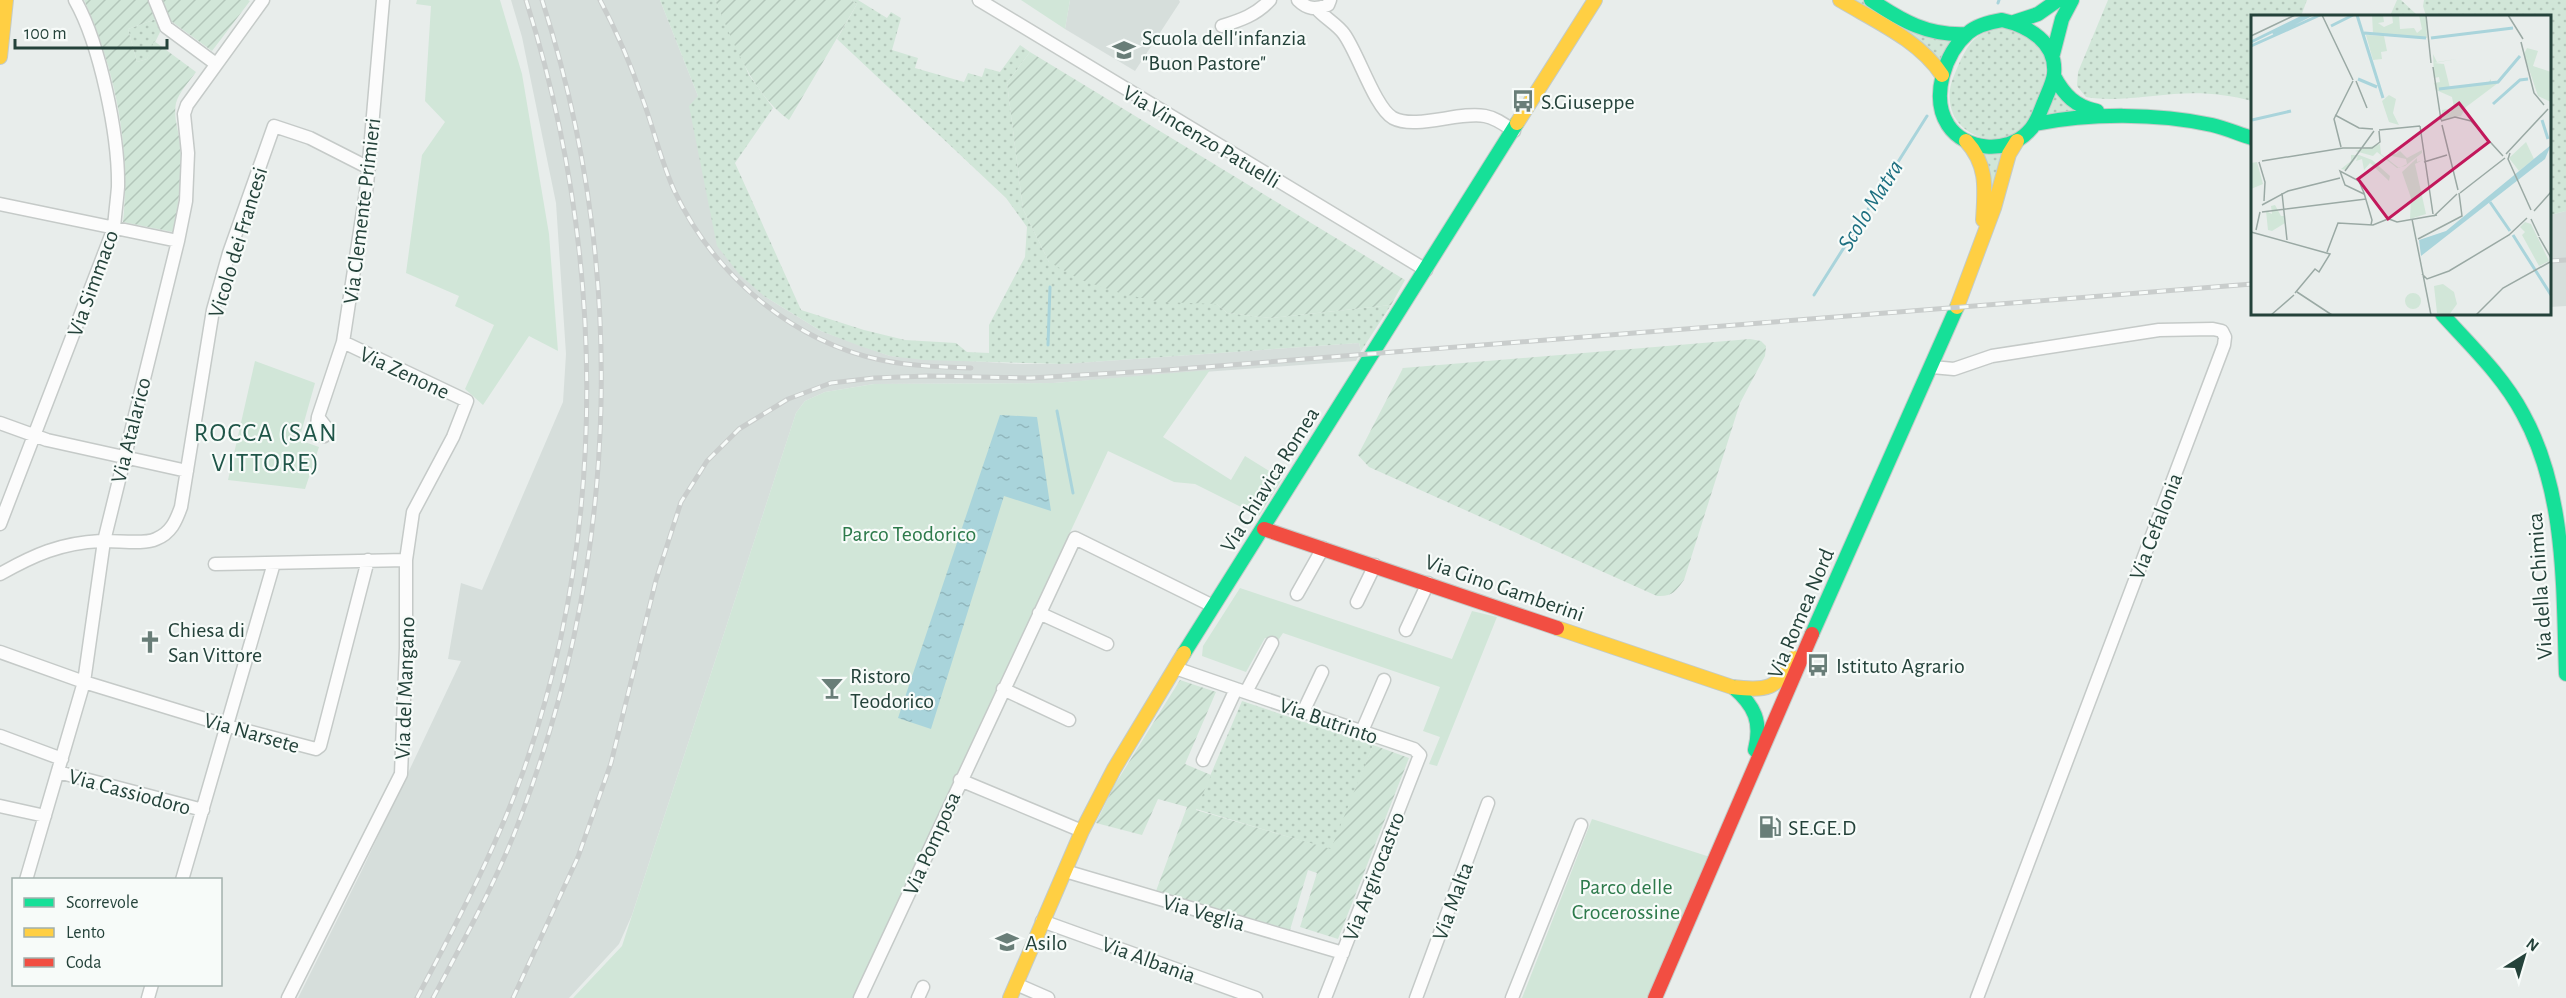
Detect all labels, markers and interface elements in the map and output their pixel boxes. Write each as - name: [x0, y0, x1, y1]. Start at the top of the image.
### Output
- scale bar: [15, 12, 166, 50]
- inset map: [2251, 15, 2551, 315]
- text: 100 m: [24, 25, 67, 43]
- place label: Scuola dell'infanzia "Buon Pastore": [1142, 27, 1306, 74]
- school or university icon: Scuola dell'infanzia "Buon Pastore": [1111, 37, 1137, 63]
- street label: Via Vincenzo Patuelli: [1119, 81, 1284, 192]
- bus stop icon: S.Giuseppe: [1510, 88, 1536, 114]
- place label: S.Giuseppe: [1541, 91, 1635, 113]
- street label: Via Clemente Primieri: [340, 117, 384, 305]
- water label: Scolo Matra: [1834, 156, 1908, 255]
- street label: Vicolo dei Francesi: [205, 164, 271, 320]
- street label: Via Simmaco: [64, 227, 122, 340]
- street label: Via Zenone: [356, 343, 453, 403]
- street label: Via Atalarico: [107, 375, 155, 485]
- street label: Via Chiavica Romea: [1216, 403, 1323, 556]
- district label: ROCCA (SAN VITTORE): [194, 420, 338, 476]
- street label: Via Cefalonia: [2126, 470, 2186, 583]
- street label: Via della Chimica: [2524, 512, 2556, 660]
- park label: Parco Teodorico: [842, 523, 976, 545]
- street label: Via Romea Nord: [1764, 545, 1838, 682]
- street label: Via Gino Gamberini: [1422, 550, 1587, 626]
- street label: Via del Mangano: [392, 616, 418, 760]
- place label: Chiesa di San Vittore: [168, 619, 262, 666]
- church icon: Chiesa di San Vittore: [137, 629, 163, 655]
- bus stop icon: Istituto Agrario: [1805, 652, 1831, 678]
- place label: Istituto Agrario: [1836, 655, 1965, 677]
- place label: Ristoro Teodorico: [850, 665, 934, 712]
- bar icon: Ristoro Teodorico: [819, 675, 845, 701]
- street label: Via Butrinto: [1276, 694, 1381, 748]
- street label: Via Narsete: [201, 709, 302, 757]
- street label: Via Cassiodoro: [66, 765, 193, 819]
- street label: Via Pomposa: [899, 788, 964, 898]
- street label: Via Argirocastro: [1339, 809, 1409, 944]
- fuel station icon: SE.GE.D: [1757, 814, 1783, 840]
- place label: SE.GE.D: [1788, 817, 1856, 839]
- street label: Via Malta: [1429, 859, 1477, 943]
- park label: Parco delle Crocerossine: [1572, 876, 1680, 923]
- legend: [12, 878, 222, 986]
- street label: Via Veglia: [1160, 891, 1247, 935]
- text: Scorrevole: [66, 894, 139, 912]
- text: Lento: [66, 924, 105, 942]
- north arrow: [2494, 926, 2554, 986]
- school or university icon: Asilo: [994, 929, 1020, 955]
- place label: Asilo: [1025, 932, 1067, 954]
- street label: Via Albania: [1099, 933, 1198, 987]
- text: N: [2523, 935, 2542, 955]
- text: Coda: [66, 954, 101, 972]

